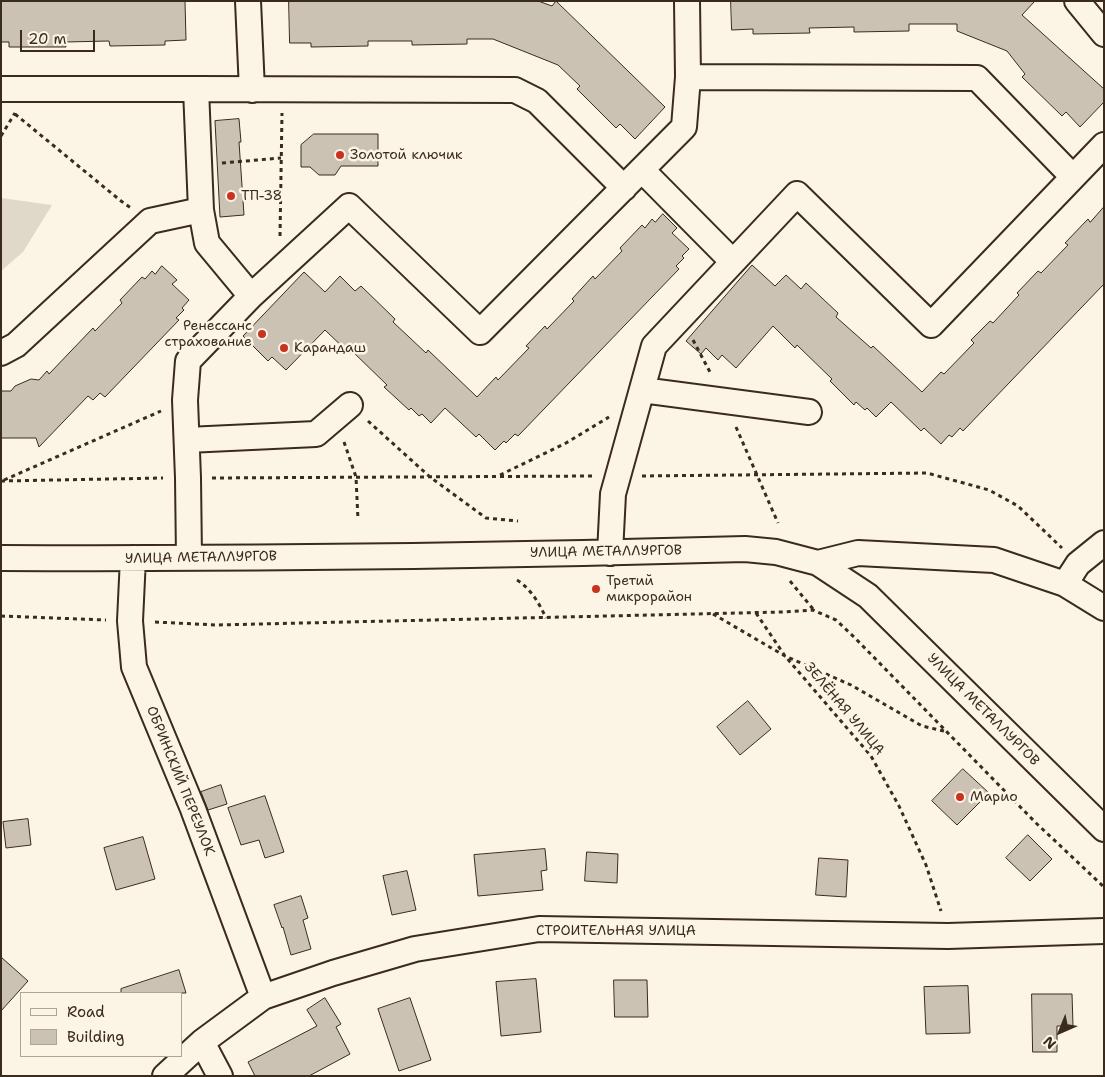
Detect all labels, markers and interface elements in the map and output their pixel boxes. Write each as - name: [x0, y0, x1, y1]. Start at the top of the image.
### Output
- scale bar: [22, 20, 98, 52]
- text: 20 m: [28, 29, 67, 49]
- place label: Золотой ключик: [350, 147, 463, 163]
- marker: Золотой ключик: [334, 149, 346, 161]
- place label: ТП-38: [241, 188, 282, 204]
- marker: ТП-38: [225, 190, 237, 202]
- place label: Ренессанс страхование: [165, 318, 252, 351]
- marker: Ренессанс страхование: [256, 328, 268, 340]
- place label: Карандаш: [294, 340, 366, 356]
- marker: Карандаш: [278, 342, 290, 354]
- street label: УЛИЦА МЕТАЛЛУРГОВ: [530, 542, 682, 562]
- street label: УЛИЦА МЕТАЛЛУРГОВ: [125, 548, 277, 568]
- place label: Третий микрорайон: [606, 573, 692, 606]
- marker: Третий микрорайон: [590, 583, 602, 595]
- street label: УЛИЦА МЕТАЛЛУРГОВ: [923, 650, 1043, 770]
- street label: ЗЕЛЁНАЯ УЛИЦА: [800, 659, 888, 759]
- street label: ОБРИНСКИЙ ПЕРЕУЛОК: [142, 704, 218, 858]
- place label: Марио: [970, 789, 1018, 805]
- marker: Марио: [954, 791, 966, 803]
- street label: СТРОИТЕЛЬНАЯ УЛИЦА: [536, 923, 696, 939]
- legend: [20, 992, 182, 1057]
- text: Road: [67, 1002, 105, 1022]
- north arrow: [1035, 1007, 1085, 1057]
- text: Building: [67, 1027, 124, 1047]
- text: N: [1039, 1032, 1060, 1053]

